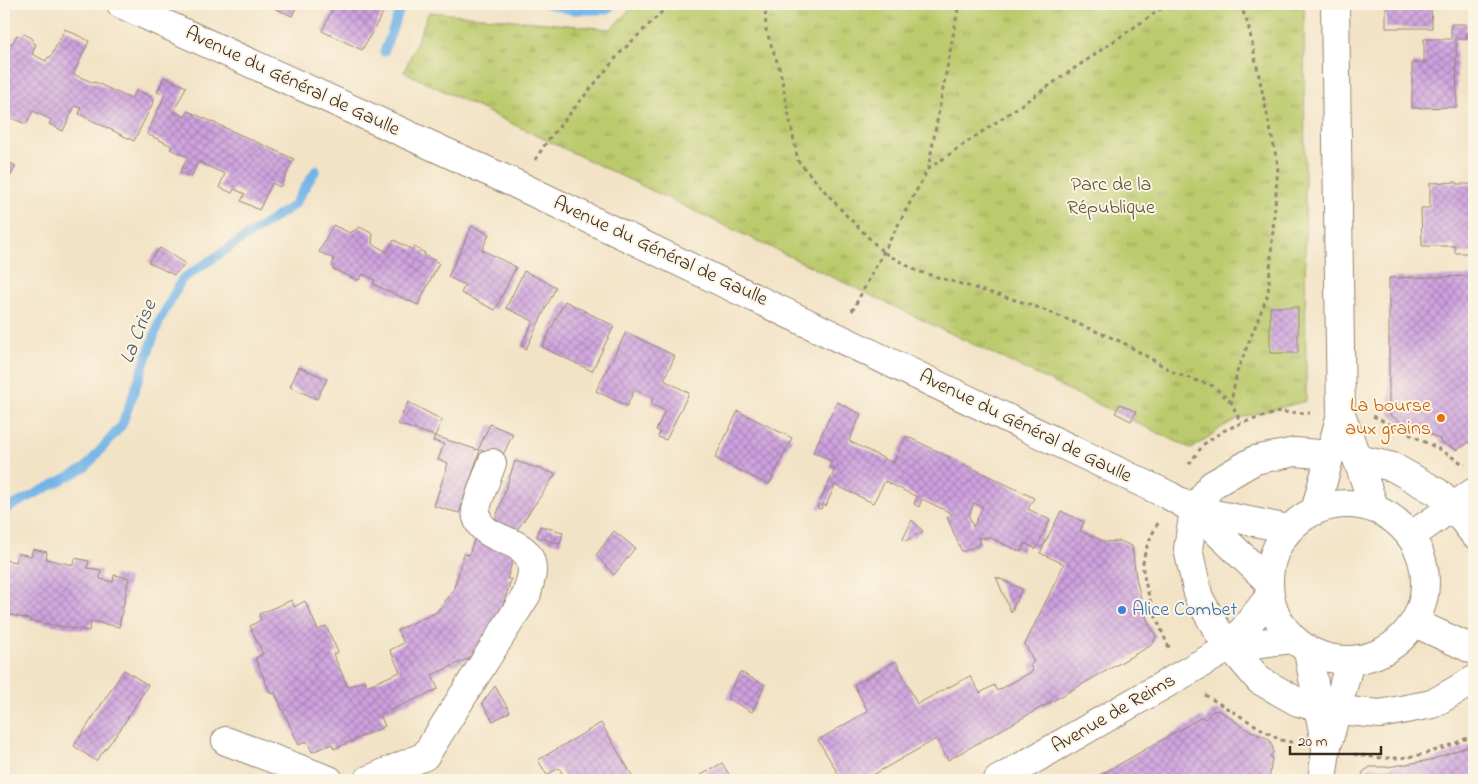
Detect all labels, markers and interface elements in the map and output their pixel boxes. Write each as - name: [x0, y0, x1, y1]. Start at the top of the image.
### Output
- street label: Avenue du Général de Gaulle: [180, 19, 404, 145]
- park label: Parc de la République: [1067, 171, 1155, 223]
- street label: Avenue du Général de Gaulle: [548, 189, 772, 315]
- water label: La Crise: [113, 294, 166, 368]
- street label: Avenue du Général de Gaulle: [914, 363, 1136, 491]
- place label: La bourse aux grains: [1345, 392, 1431, 445]
- marker: La bourse aux grains: [1435, 412, 1447, 424]
- place label: Alice Combet: [1132, 596, 1238, 625]
- marker: Alice Combet: [1116, 604, 1128, 616]
- street label: Avenue de Reims: [1046, 667, 1182, 761]
- scale bar: [1290, 724, 1382, 756]
- text: 20 m: [1298, 731, 1328, 753]

